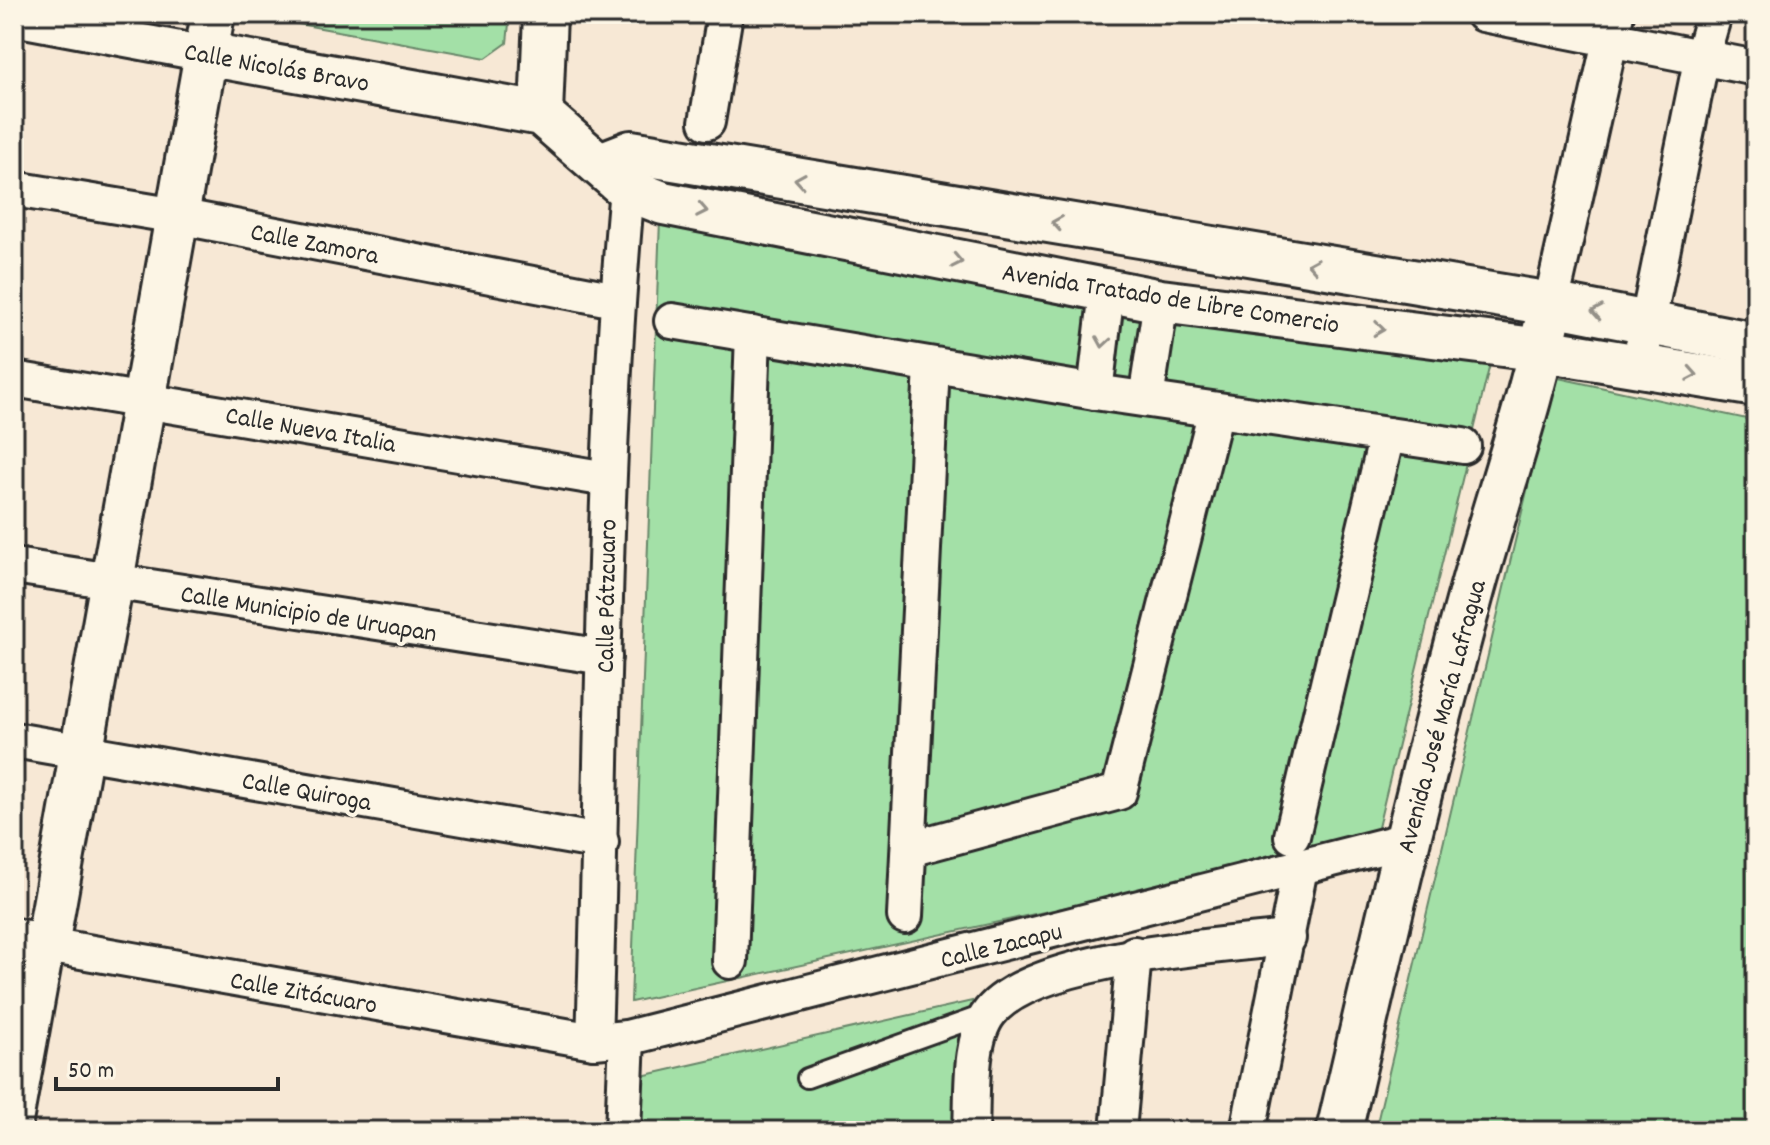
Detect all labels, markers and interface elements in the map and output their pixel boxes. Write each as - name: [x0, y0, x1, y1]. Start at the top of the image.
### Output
- street label: Calle Nicolás Bravo: [181, 35, 372, 104]
- one-way arrow: [793, 173, 807, 190]
- one-way arrow: [695, 201, 709, 218]
- street label: Calle Zamora: [247, 215, 382, 276]
- one-way arrow: [1050, 215, 1063, 232]
- one-way arrow: [950, 252, 963, 269]
- street label: Avenida Tratado de Libre Comercio: [999, 256, 1342, 345]
- one-way arrow: [1306, 257, 1320, 274]
- one-way arrow: [1590, 305, 1604, 322]
- one-way arrow: [1372, 320, 1386, 337]
- one-way arrow: [1095, 335, 1112, 349]
- one-way arrow: [1685, 365, 1699, 382]
- street label: Calle Nueva Italia: [222, 398, 399, 465]
- street label: Calle Pátzcuaro: [589, 519, 628, 673]
- street label: Avenida José María Lafragua: [1389, 575, 1498, 858]
- street label: Calle Municipio de Uruapan: [178, 577, 439, 654]
- street label: Calle Quiroga: [239, 764, 375, 823]
- street label: Calle Zacapu: [937, 914, 1067, 980]
- street label: Calle Zitácuaro: [227, 963, 380, 1026]
- scale bar: [56, 1041, 278, 1091]
- text: 50 m: [68, 1055, 114, 1089]

